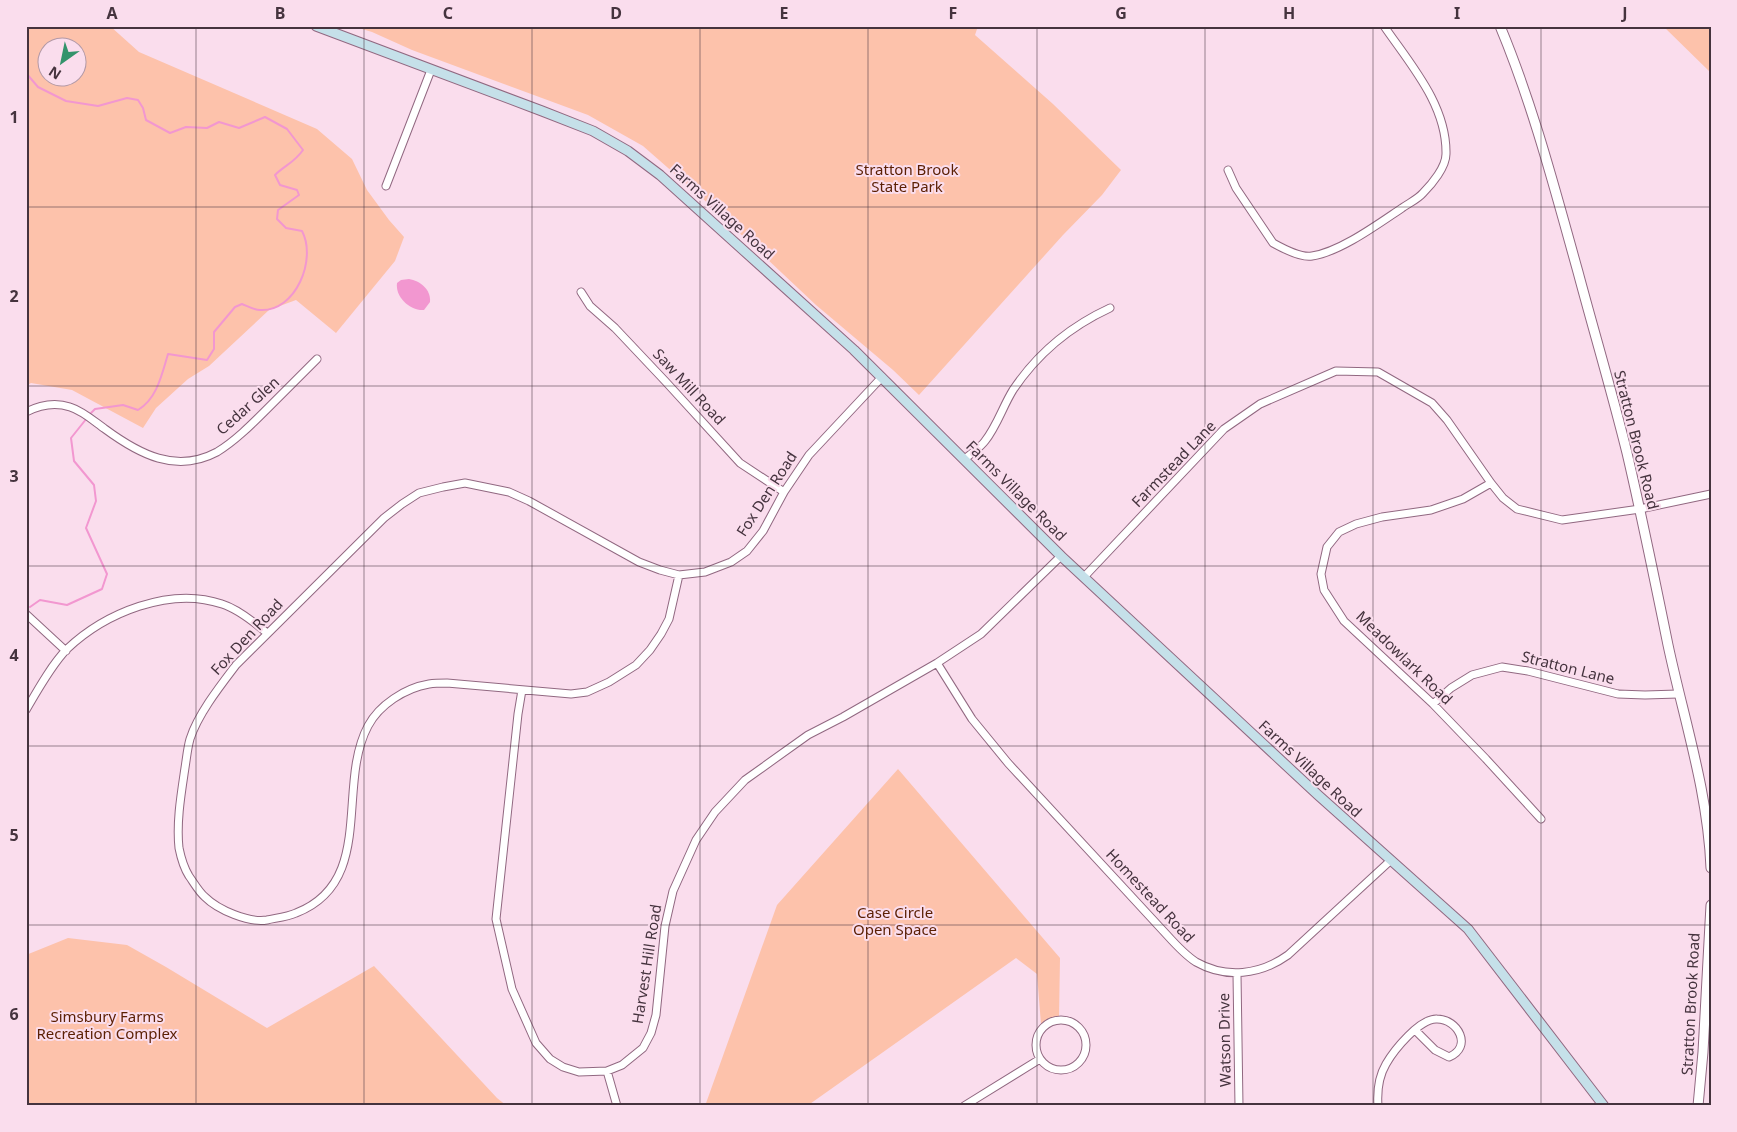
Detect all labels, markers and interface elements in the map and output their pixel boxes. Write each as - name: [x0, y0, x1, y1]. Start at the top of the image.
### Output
- text: A: [106, 2, 118, 24]
- text: B: [275, 2, 285, 24]
- text: C: [443, 2, 453, 24]
- text: D: [610, 2, 622, 24]
- text: E: [780, 2, 789, 24]
- text: F: [949, 2, 957, 24]
- text: G: [1115, 2, 1127, 24]
- text: H: [1283, 2, 1295, 24]
- text: I: [1454, 2, 1460, 24]
- text: J: [1620, 2, 1628, 24]
- north arrow: [38, 38, 88, 88]
- text: N: [45, 62, 65, 84]
- text: 1: [9, 106, 19, 128]
- street label: Farms Village Road: [666, 159, 779, 264]
- park label: Stratton Brook State Park: [856, 159, 958, 196]
- text: 2: [9, 285, 19, 307]
- street label: Saw Mill Road: [649, 344, 730, 429]
- street label: Stratton Brook Road: [1610, 368, 1664, 511]
- street label: Cedar Glen: [212, 372, 283, 439]
- street label: Farmstead Lane: [1127, 416, 1220, 511]
- street label: Farms Village Road: [962, 436, 1071, 545]
- street label: Fox Den Road: [731, 447, 801, 540]
- text: 3: [9, 465, 19, 487]
- street label: Fox Den Road: [206, 594, 287, 679]
- street label: Meadowlark Road: [1352, 606, 1457, 708]
- text: 4: [9, 644, 19, 666]
- street label: Stratton Lane: [1520, 646, 1617, 688]
- street label: Farms Village Road: [1255, 715, 1367, 821]
- text: 5: [9, 824, 19, 846]
- street label: Homestead Road: [1102, 844, 1199, 947]
- park label: Case Circle Open Space: [853, 902, 937, 939]
- street label: Harvest Hill Road: [627, 903, 665, 1025]
- street label: Stratton Brook Road: [1676, 932, 1704, 1076]
- street label: Watson Drive: [1213, 993, 1235, 1087]
- text: 6: [9, 1003, 19, 1025]
- park label: Simsbury Farms Recreation Complex: [36, 1006, 178, 1043]

